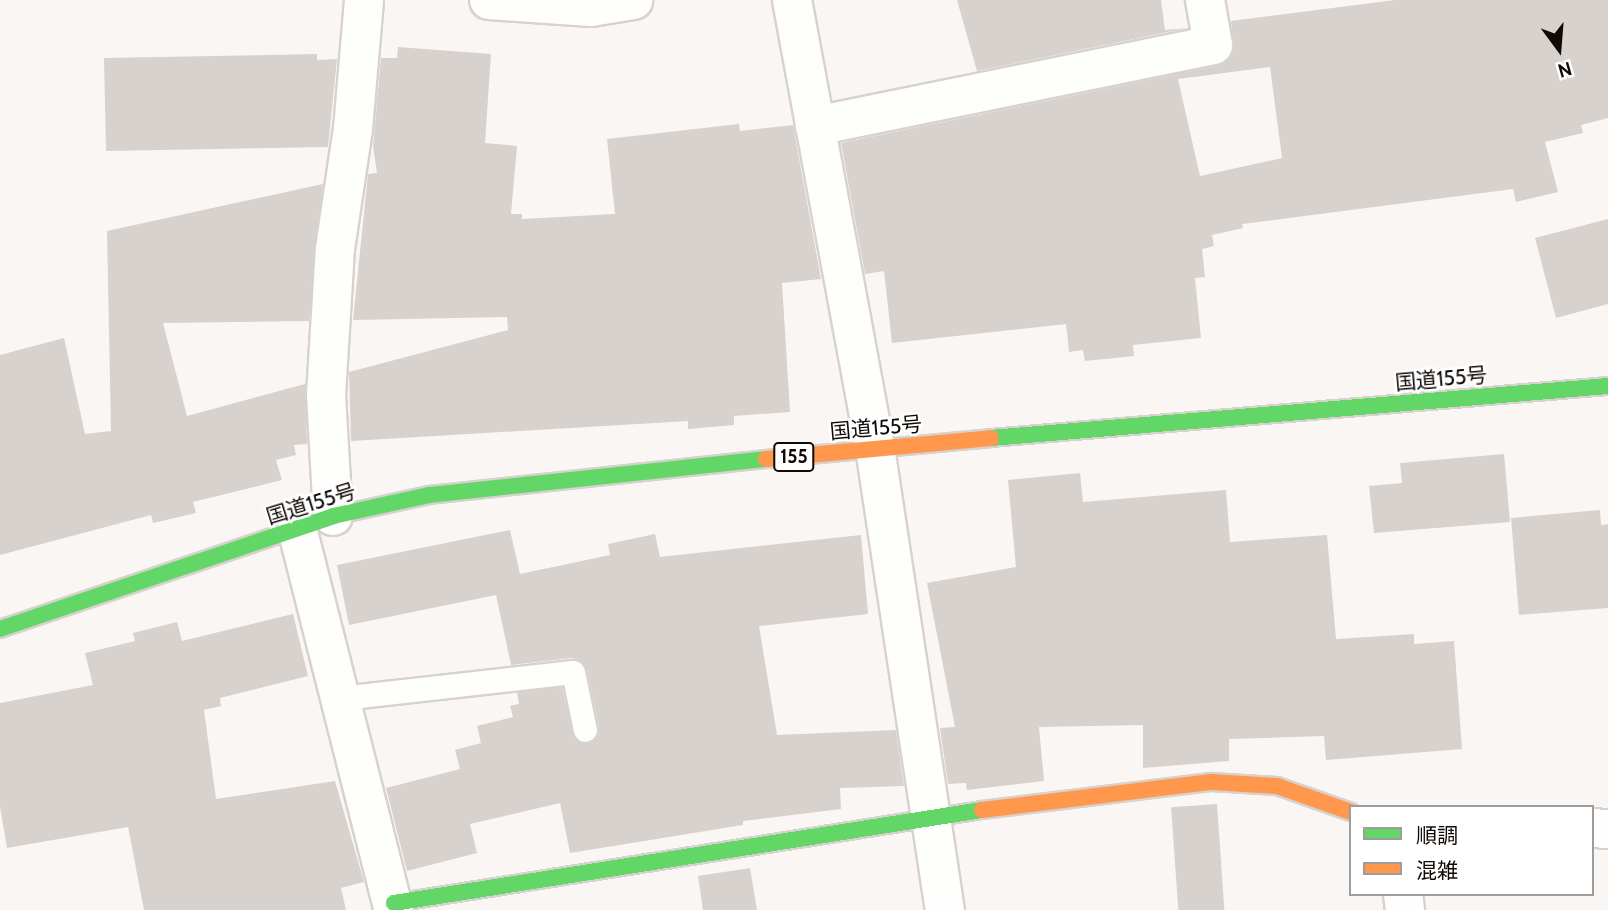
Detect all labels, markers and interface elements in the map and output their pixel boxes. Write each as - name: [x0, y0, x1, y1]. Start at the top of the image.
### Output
- north arrow: [1524, 14, 1594, 84]
- text: N: [1555, 57, 1575, 83]
- street label: 国道155号: [1394, 362, 1488, 396]
- street label: 国道155号: [829, 411, 923, 445]
- road number: 155: [773, 442, 815, 472]
- street label: 国道155号: [263, 478, 359, 530]
- legend: [1349, 805, 1594, 896]
- text: 順調: [1416, 823, 1458, 848]
- text: 混雑: [1416, 858, 1458, 883]

